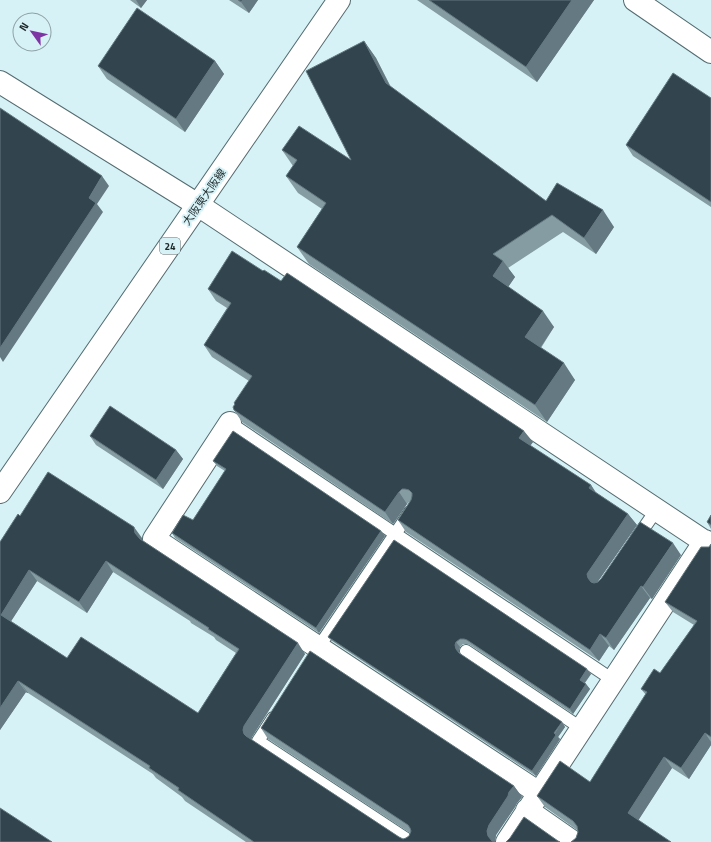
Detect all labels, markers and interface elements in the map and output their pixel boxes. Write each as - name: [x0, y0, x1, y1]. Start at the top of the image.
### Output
- north arrow: [12, 12, 52, 52]
- text: N: [15, 19, 32, 34]
- street label: 大阪東大阪線: [179, 165, 229, 229]
- road number: 24: [160, 238, 180, 254]

